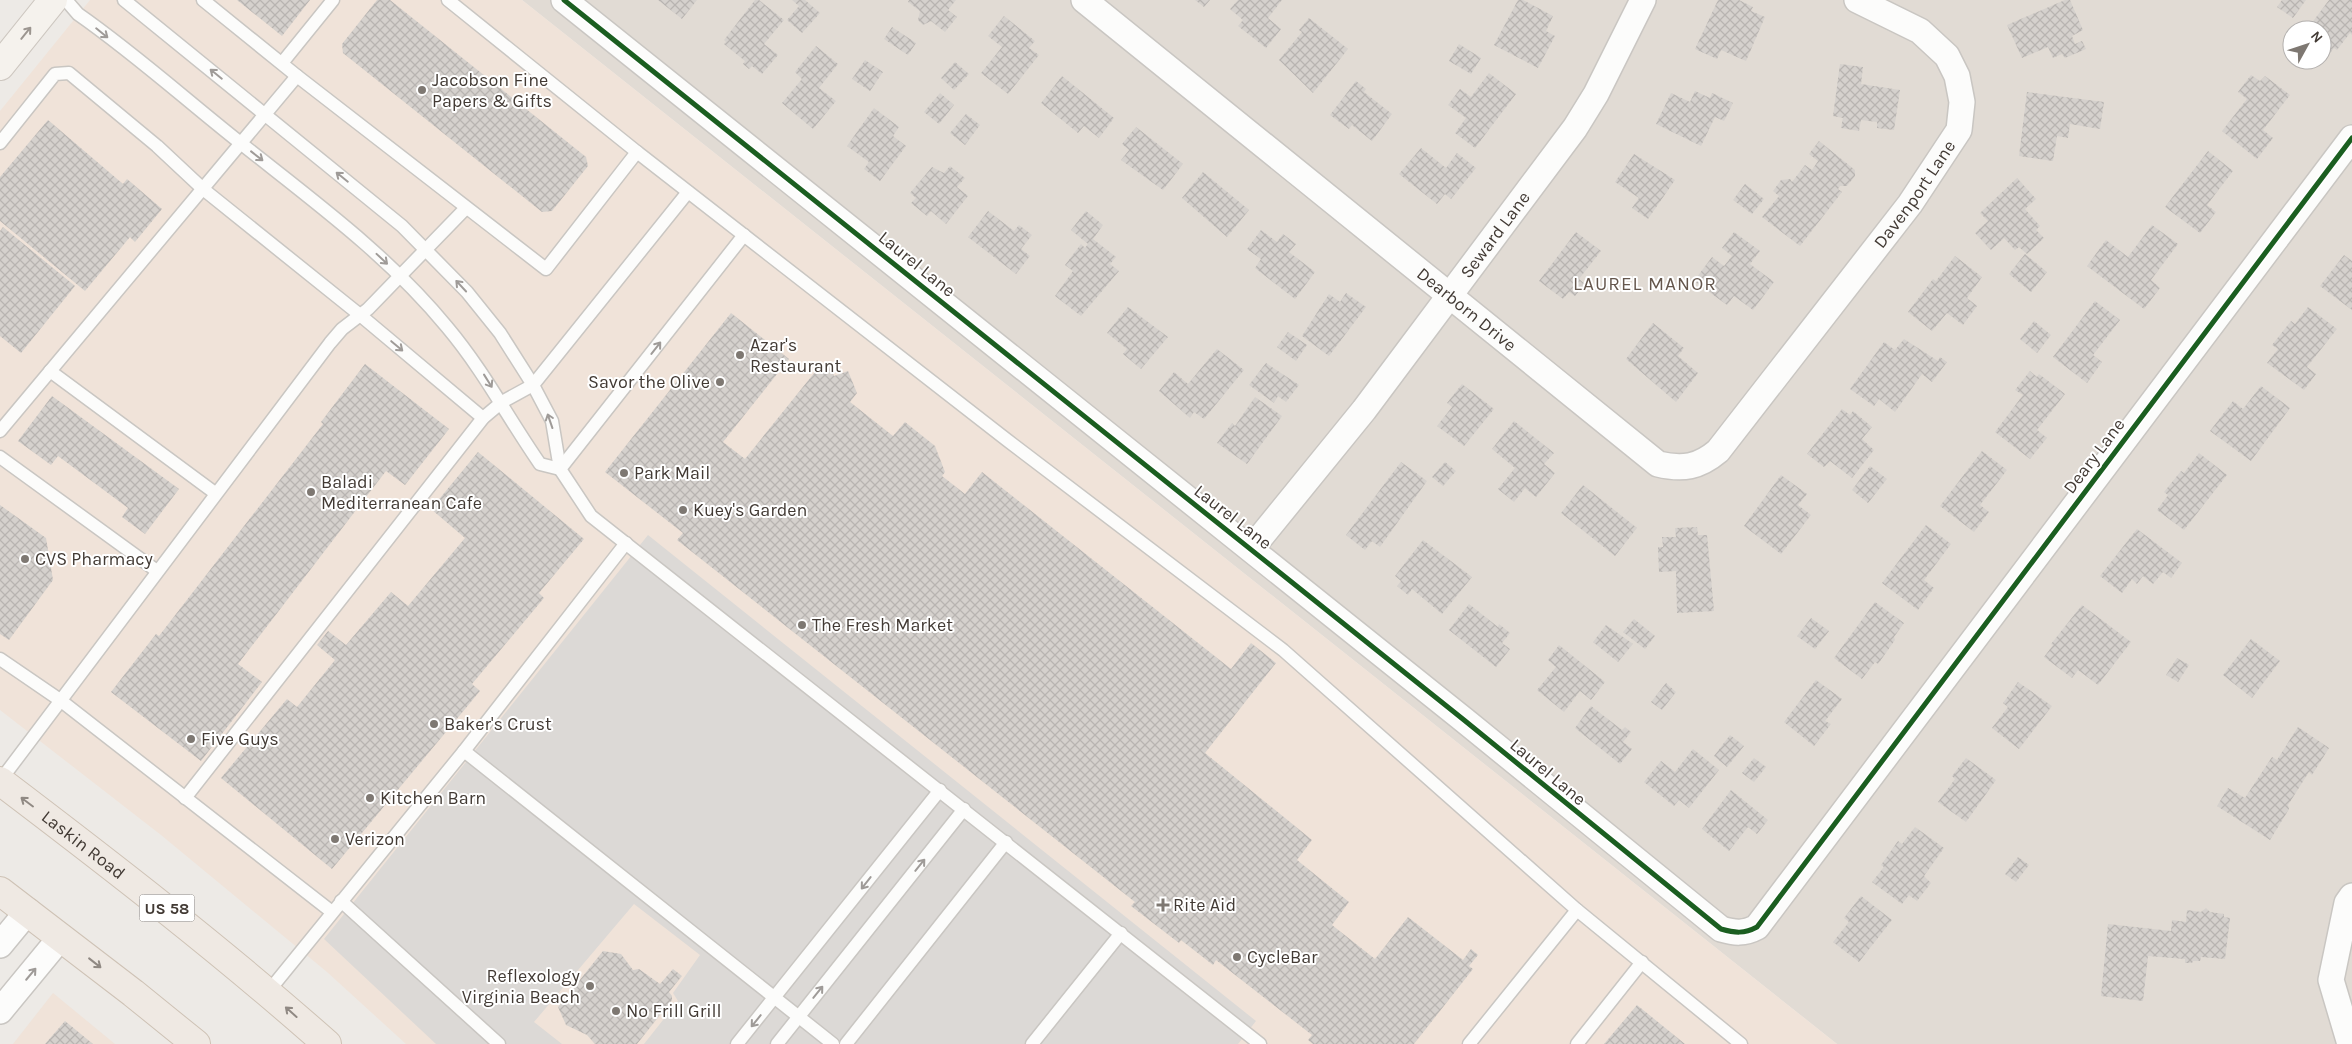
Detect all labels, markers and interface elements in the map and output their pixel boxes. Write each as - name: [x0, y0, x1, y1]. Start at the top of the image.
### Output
- north arrow: [2282, 20, 2332, 70]
- one-way arrow: [21, 27, 32, 40]
- one-way arrow: [95, 27, 108, 38]
- text: N: [2307, 28, 2326, 46]
- one-way arrow: [210, 69, 223, 80]
- place label: Jacobson Fine Papers & Gifts: [432, 69, 552, 112]
- marker: Jacobson Fine Papers & Gifts: [416, 84, 428, 96]
- street label: Davenport Lane: [1869, 136, 1960, 253]
- one-way arrow: [250, 150, 263, 161]
- one-way arrow: [336, 171, 349, 182]
- street label: Seward Lane: [1455, 187, 1535, 283]
- street label: Laurel Lane: [874, 226, 960, 302]
- one-way arrow: [376, 253, 389, 265]
- street label: Dearborn Drive: [1412, 262, 1521, 356]
- district label: LAUREL MANOR: [1573, 273, 1717, 295]
- one-way arrow: [455, 280, 467, 293]
- place label: Azar's Restaurant: [750, 334, 842, 377]
- one-way arrow: [391, 341, 404, 352]
- one-way arrow: [650, 342, 661, 355]
- marker: Azar's Restaurant: [734, 349, 746, 361]
- place label: Savor the Olive: [588, 371, 710, 393]
- one-way arrow: [484, 374, 494, 388]
- marker: Savor the Olive: [714, 376, 726, 388]
- one-way arrow: [545, 414, 554, 429]
- street label: Deary Lane: [2059, 414, 2129, 498]
- place label: Park Mail: [634, 462, 710, 484]
- marker: Park Mail: [618, 467, 630, 479]
- place label: Baladi Mediterranean Cafe: [321, 471, 482, 514]
- street label: Laurel Lane: [1190, 480, 1276, 554]
- marker: Baladi Mediterranean Cafe: [305, 486, 317, 498]
- place label: Kuey's Garden: [693, 499, 807, 521]
- marker: Kuey's Garden: [677, 504, 689, 516]
- place label: CVS Pharmacy: [35, 548, 154, 570]
- marker: CVS Pharmacy: [19, 553, 31, 565]
- place label: The Fresh Market: [812, 614, 953, 636]
- marker: The Fresh Market: [796, 619, 808, 631]
- place label: Baker's Crust: [444, 713, 552, 735]
- marker: Baker's Crust: [428, 718, 440, 730]
- place label: Five Guys: [201, 728, 279, 750]
- marker: Five Guys: [185, 733, 197, 745]
- street label: Laurel Lane: [1505, 734, 1591, 810]
- place label: Kitchen Barn: [380, 787, 486, 809]
- marker: Kitchen Barn: [364, 792, 376, 804]
- one-way arrow: [21, 796, 34, 807]
- street label: Laskin Road: [37, 806, 130, 884]
- place label: Verizon: [345, 828, 405, 850]
- marker: Verizon: [329, 833, 341, 845]
- one-way arrow: [914, 859, 925, 872]
- one-way arrow: [861, 876, 871, 890]
- road number: US 58: [140, 894, 194, 921]
- place label: Rite Aid: [1173, 894, 1236, 916]
- marker: Rite Aid: [1157, 899, 1169, 911]
- place label: CycleBar: [1247, 946, 1318, 968]
- marker: CycleBar: [1231, 951, 1243, 963]
- one-way arrow: [88, 957, 101, 968]
- place label: Reflexology Virginia Beach: [462, 965, 581, 1008]
- one-way arrow: [25, 968, 36, 981]
- marker: Reflexology Virginia Beach: [584, 980, 596, 992]
- one-way arrow: [812, 986, 823, 999]
- place label: No Frill Grill: [626, 1000, 722, 1022]
- marker: No Frill Grill: [610, 1005, 622, 1017]
- one-way arrow: [284, 1006, 297, 1017]
- one-way arrow: [751, 1014, 762, 1027]

